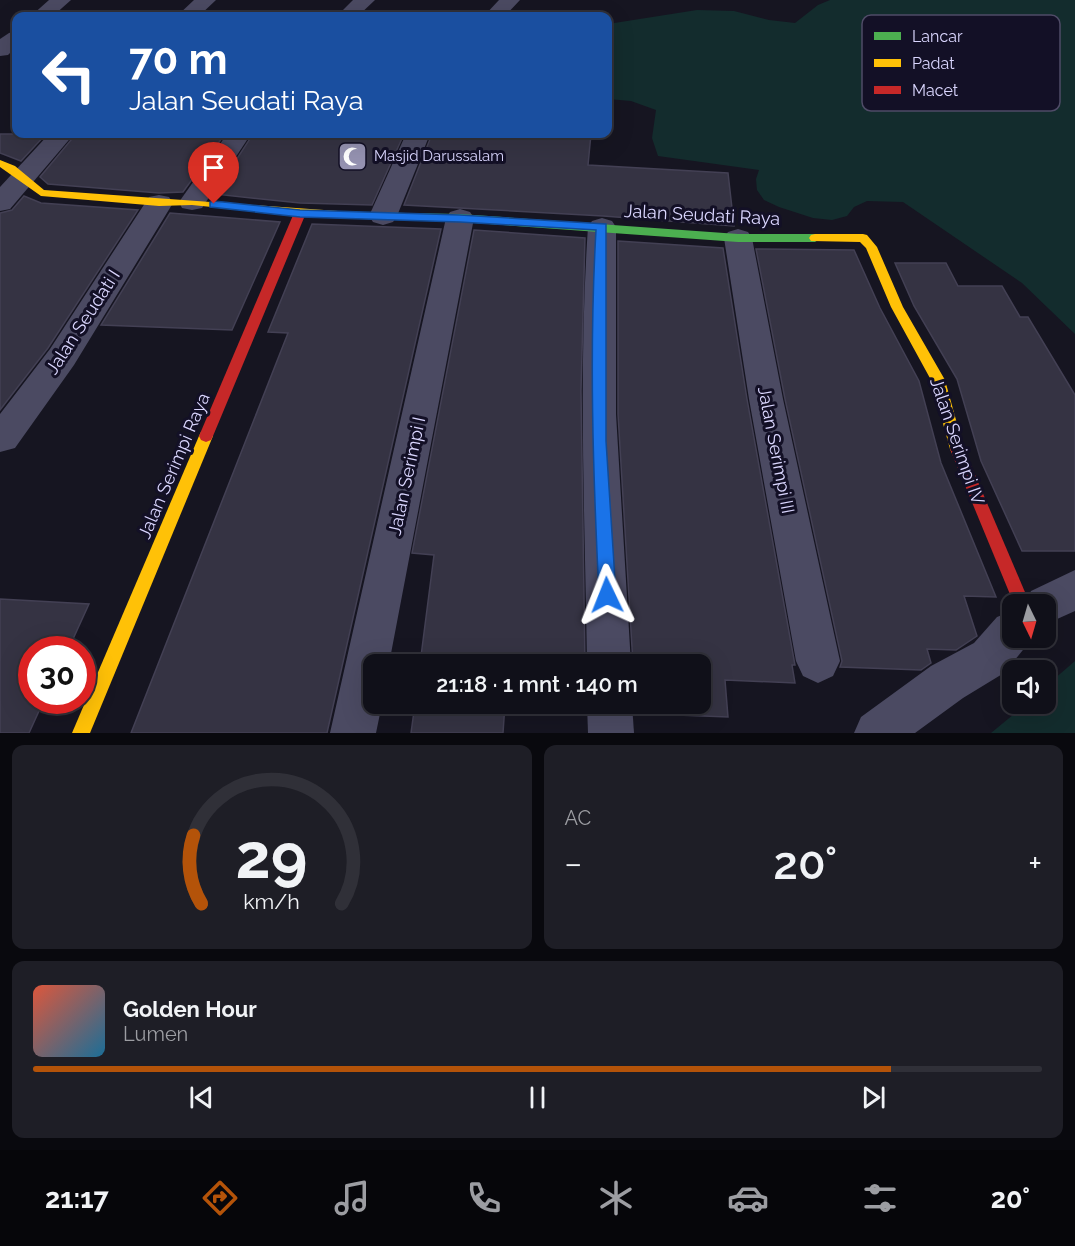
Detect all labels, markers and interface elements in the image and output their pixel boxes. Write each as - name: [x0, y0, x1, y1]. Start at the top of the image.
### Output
- legend: [862, 15, 1060, 111]
- text: Lancar: [912, 27, 963, 46]
- text: 70 m: [129, 35, 228, 84]
- icon: left: [30, 36, 108, 114]
- text: Padat: [912, 54, 955, 73]
- text: Macet: [912, 81, 959, 100]
- text: Jalan Seudati Raya: [129, 85, 363, 116]
- mosque icon: Masjid Darussalam: [337, 140, 369, 172]
- pin: [188, 142, 239, 204]
- place label: Masjid Darussalam: [374, 147, 504, 165]
- icon: arrive: [197, 151, 230, 184]
- street label: Jalan Seudati Raya: [623, 200, 781, 229]
- street label: Jalan Seudati I: [41, 266, 124, 378]
- street label: Jalan Serimpi IV: [926, 375, 989, 507]
- street label: Jalan Serimpi III: [754, 384, 799, 515]
- street label: Jalan Serimpi Raya: [133, 390, 214, 542]
- street label: Jalan Serimpi I: [384, 415, 429, 537]
- position arrow: [575, 563, 639, 627]
- north arrow: [1002, 594, 1056, 648]
- map controls: [1002, 594, 1056, 714]
- speed limit sign: 30: [18, 636, 96, 714]
- button: sound: [1002, 660, 1056, 714]
- text: 21:18 · 1 mnt · 140 m: [436, 671, 638, 697]
- text: AC: [565, 806, 591, 830]
- text: 29: [236, 819, 308, 893]
- text: 20°: [773, 837, 837, 890]
- text: −: [565, 844, 582, 883]
- text: +: [1028, 844, 1042, 883]
- text: km/h: [243, 889, 300, 914]
- text: Golden Hour: [123, 996, 257, 1022]
- text: Lumen: [123, 1022, 188, 1046]
- icon: previous: [185, 1081, 218, 1114]
- icon: pause: [521, 1081, 554, 1114]
- icon: next: [857, 1081, 890, 1114]
- icon: directions: [199, 1177, 241, 1219]
- icon: music: [331, 1177, 373, 1219]
- icon: phone: [463, 1177, 505, 1219]
- icon: climate: [595, 1177, 637, 1219]
- icon: car: [727, 1177, 769, 1219]
- icon: filters: [859, 1177, 901, 1219]
- text: 21:17: [45, 1183, 109, 1214]
- text: 20°: [991, 1183, 1030, 1214]

